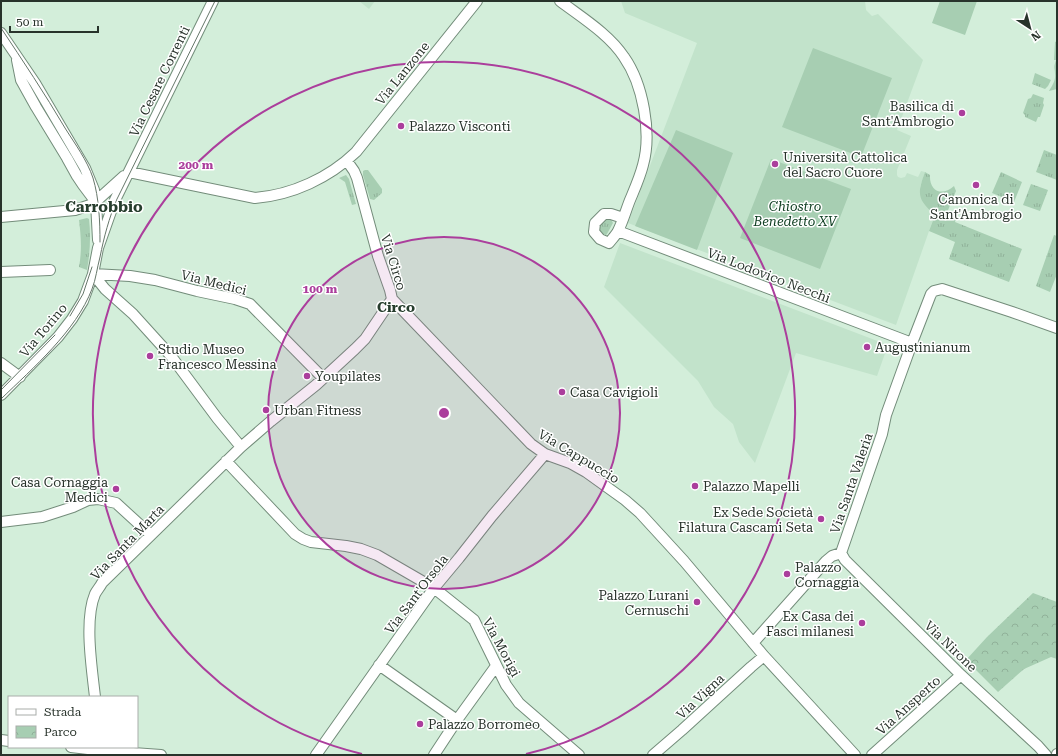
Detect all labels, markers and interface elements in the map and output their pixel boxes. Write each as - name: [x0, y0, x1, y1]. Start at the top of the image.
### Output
- scale bar: [10, 8, 98, 34]
- north arrow: [1010, 8, 1050, 48]
- text: 50 m: [16, 15, 43, 29]
- street label: Via Cesare Correnti: [126, 23, 193, 139]
- text: N: [1028, 28, 1043, 44]
- street label: Via Lanzone: [372, 39, 432, 108]
- place label: Basilica di Sant'Ambrogio: [862, 99, 954, 129]
- marker: Basilica di Sant'Ambrogio: [957, 108, 967, 118]
- place label: Palazzo Visconti: [409, 119, 511, 134]
- marker: Palazzo Visconti: [396, 121, 406, 131]
- place label: Università Cattolica del Sacro Cuore: [783, 150, 907, 180]
- text: 200 m: [179, 158, 214, 172]
- marker: Università Cattolica del Sacro Cuore: [770, 159, 780, 169]
- marker: Canonica di Sant'Ambrogio: [971, 180, 981, 190]
- place label: Canonica di Sant'Ambrogio: [930, 192, 1022, 222]
- district label: Carrobbio: [65, 198, 143, 216]
- park label: Chiostro Benedetto XV: [753, 199, 838, 229]
- street label: Via Circo: [378, 232, 409, 292]
- street label: Via Lodovico Necchi: [705, 245, 832, 306]
- street label: Via Medici: [180, 267, 248, 298]
- text: 100 m: [303, 282, 338, 296]
- district label: Circo: [377, 299, 415, 315]
- street label: Via Torino: [17, 300, 70, 360]
- place label: Augustinianum: [875, 340, 971, 355]
- place label: Studio Museo Francesco Messina: [158, 342, 277, 372]
- marker: Augustinianum: [862, 342, 872, 352]
- marker: Studio Museo Francesco Messina: [145, 351, 155, 361]
- place label: Youpilates: [315, 369, 381, 384]
- marker: Youpilates: [302, 371, 312, 381]
- place label: Casa Cavigioli: [570, 385, 658, 400]
- marker: Casa Cavigioli: [557, 387, 567, 397]
- place label: Urban Fitness: [274, 403, 361, 418]
- marker: Urban Fitness: [261, 405, 271, 415]
- centre of rings: [437, 406, 451, 420]
- street label: Via Cappuccio: [536, 426, 622, 486]
- street label: Via Santa Valeria: [827, 431, 876, 535]
- place label: Casa Cornaggia Medici: [11, 475, 108, 505]
- place label: Palazzo Mapelli: [703, 479, 800, 494]
- marker: Palazzo Mapelli: [690, 481, 700, 491]
- marker: Casa Cornaggia Medici: [111, 484, 121, 494]
- street label: Via Santa Marta: [88, 502, 167, 583]
- place label: Ex Sede Società Filatura Cascami Seta: [678, 505, 813, 535]
- marker: Ex Sede Società Filatura Cascami Seta: [816, 514, 826, 524]
- street label: Via Sant'Orsola: [382, 552, 451, 637]
- place label: Palazzo Cornaggia: [795, 560, 859, 590]
- marker: Palazzo Cornaggia: [782, 569, 792, 579]
- place label: Palazzo Lurani Cernuschi: [598, 588, 689, 618]
- marker: Palazzo Lurani Cernuschi: [692, 597, 702, 607]
- place label: Ex Casa dei Fasci milanesi: [766, 609, 854, 639]
- street label: Via Morigi: [480, 615, 523, 679]
- marker: Ex Casa dei Fasci milanesi: [857, 618, 867, 628]
- street label: Via Nirone: [921, 618, 980, 675]
- street label: Via Vigna: [673, 671, 727, 722]
- street label: Via Ansperto: [873, 673, 943, 738]
- legend: [8, 696, 138, 748]
- text: Strada: [44, 705, 82, 719]
- place label: Palazzo Borromeo: [428, 717, 540, 732]
- marker: Palazzo Borromeo: [415, 719, 425, 729]
- text: Parco: [44, 725, 77, 739]

